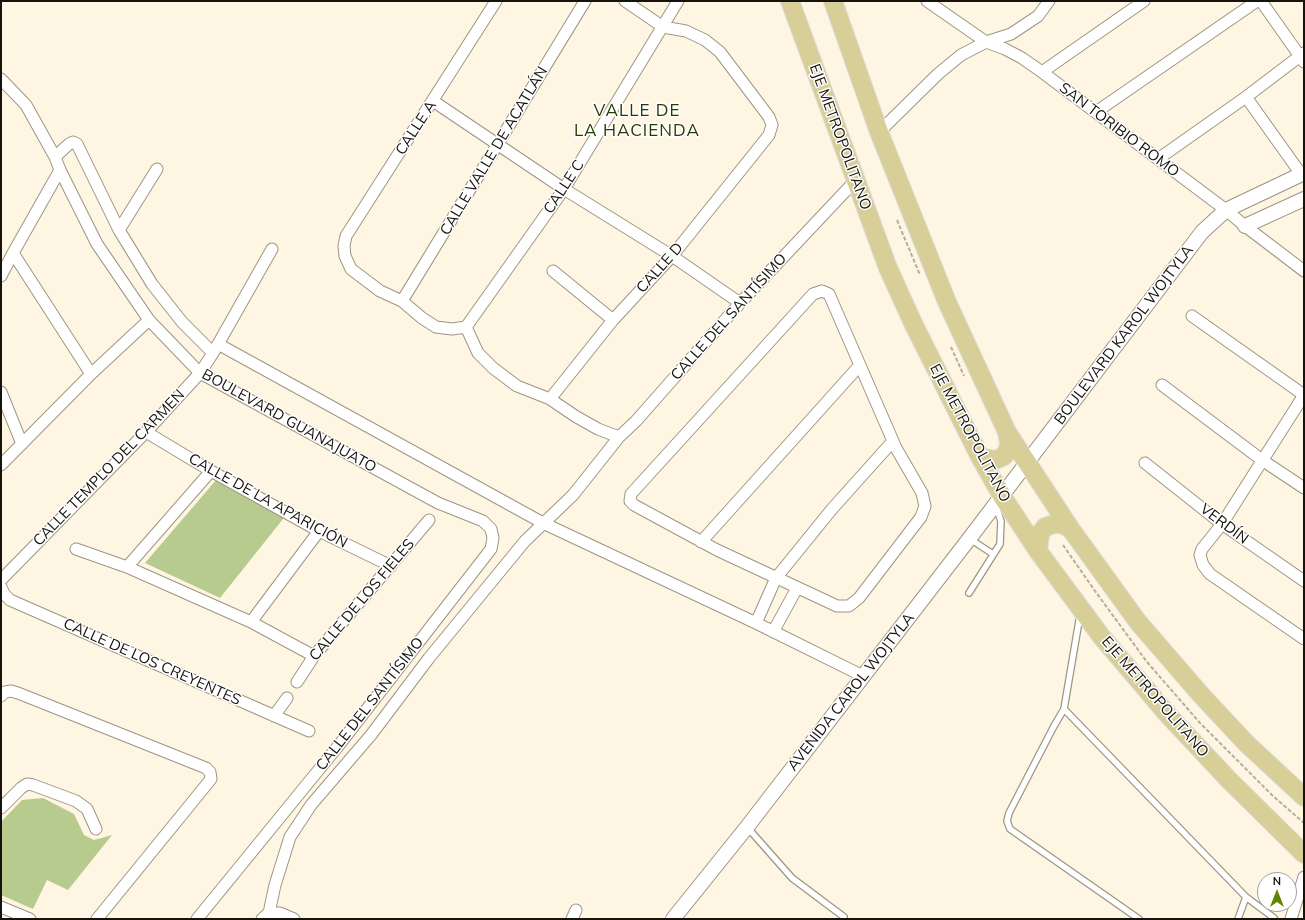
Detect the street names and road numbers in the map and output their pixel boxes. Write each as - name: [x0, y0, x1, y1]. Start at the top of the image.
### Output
- street label: EJE METROPOLITANO: [805, 62, 875, 212]
- street label: CALLE VALLE DE ACATLÁN: [436, 63, 552, 239]
- street label: SAN TORIBIO ROMO: [1055, 79, 1183, 181]
- street label: CALLE A: [392, 97, 440, 159]
- street label: CALLE C: [540, 157, 588, 217]
- street label: CALLE D: [633, 239, 687, 297]
- street label: BOULEVARD KAROL WOJTYLA: [1051, 242, 1197, 428]
- street label: CALLE DEL SANTÍSIMO: [667, 250, 791, 384]
- street label: EJE METROPOLITANO: [926, 361, 1014, 505]
- street label: BOULEVARD GUANAJUATO: [199, 365, 379, 477]
- street label: CALLE TEMPLO DEL CARMEN: [30, 386, 188, 550]
- street label: CALLE DE LA APARICIÓN: [185, 450, 351, 552]
- street label: VERDÍN: [1196, 500, 1252, 548]
- street label: CALLE DE LOS FIELES: [306, 535, 418, 665]
- street label: AVENIDA CAROL WOJTYLA: [784, 609, 918, 775]
- street label: CALLE DE LOS CREYENTES: [61, 615, 243, 709]
- street label: EJE METROPOLITANO: [1098, 633, 1212, 761]
- street label: CALLE DEL SANTÍSIMO: [312, 634, 428, 774]

